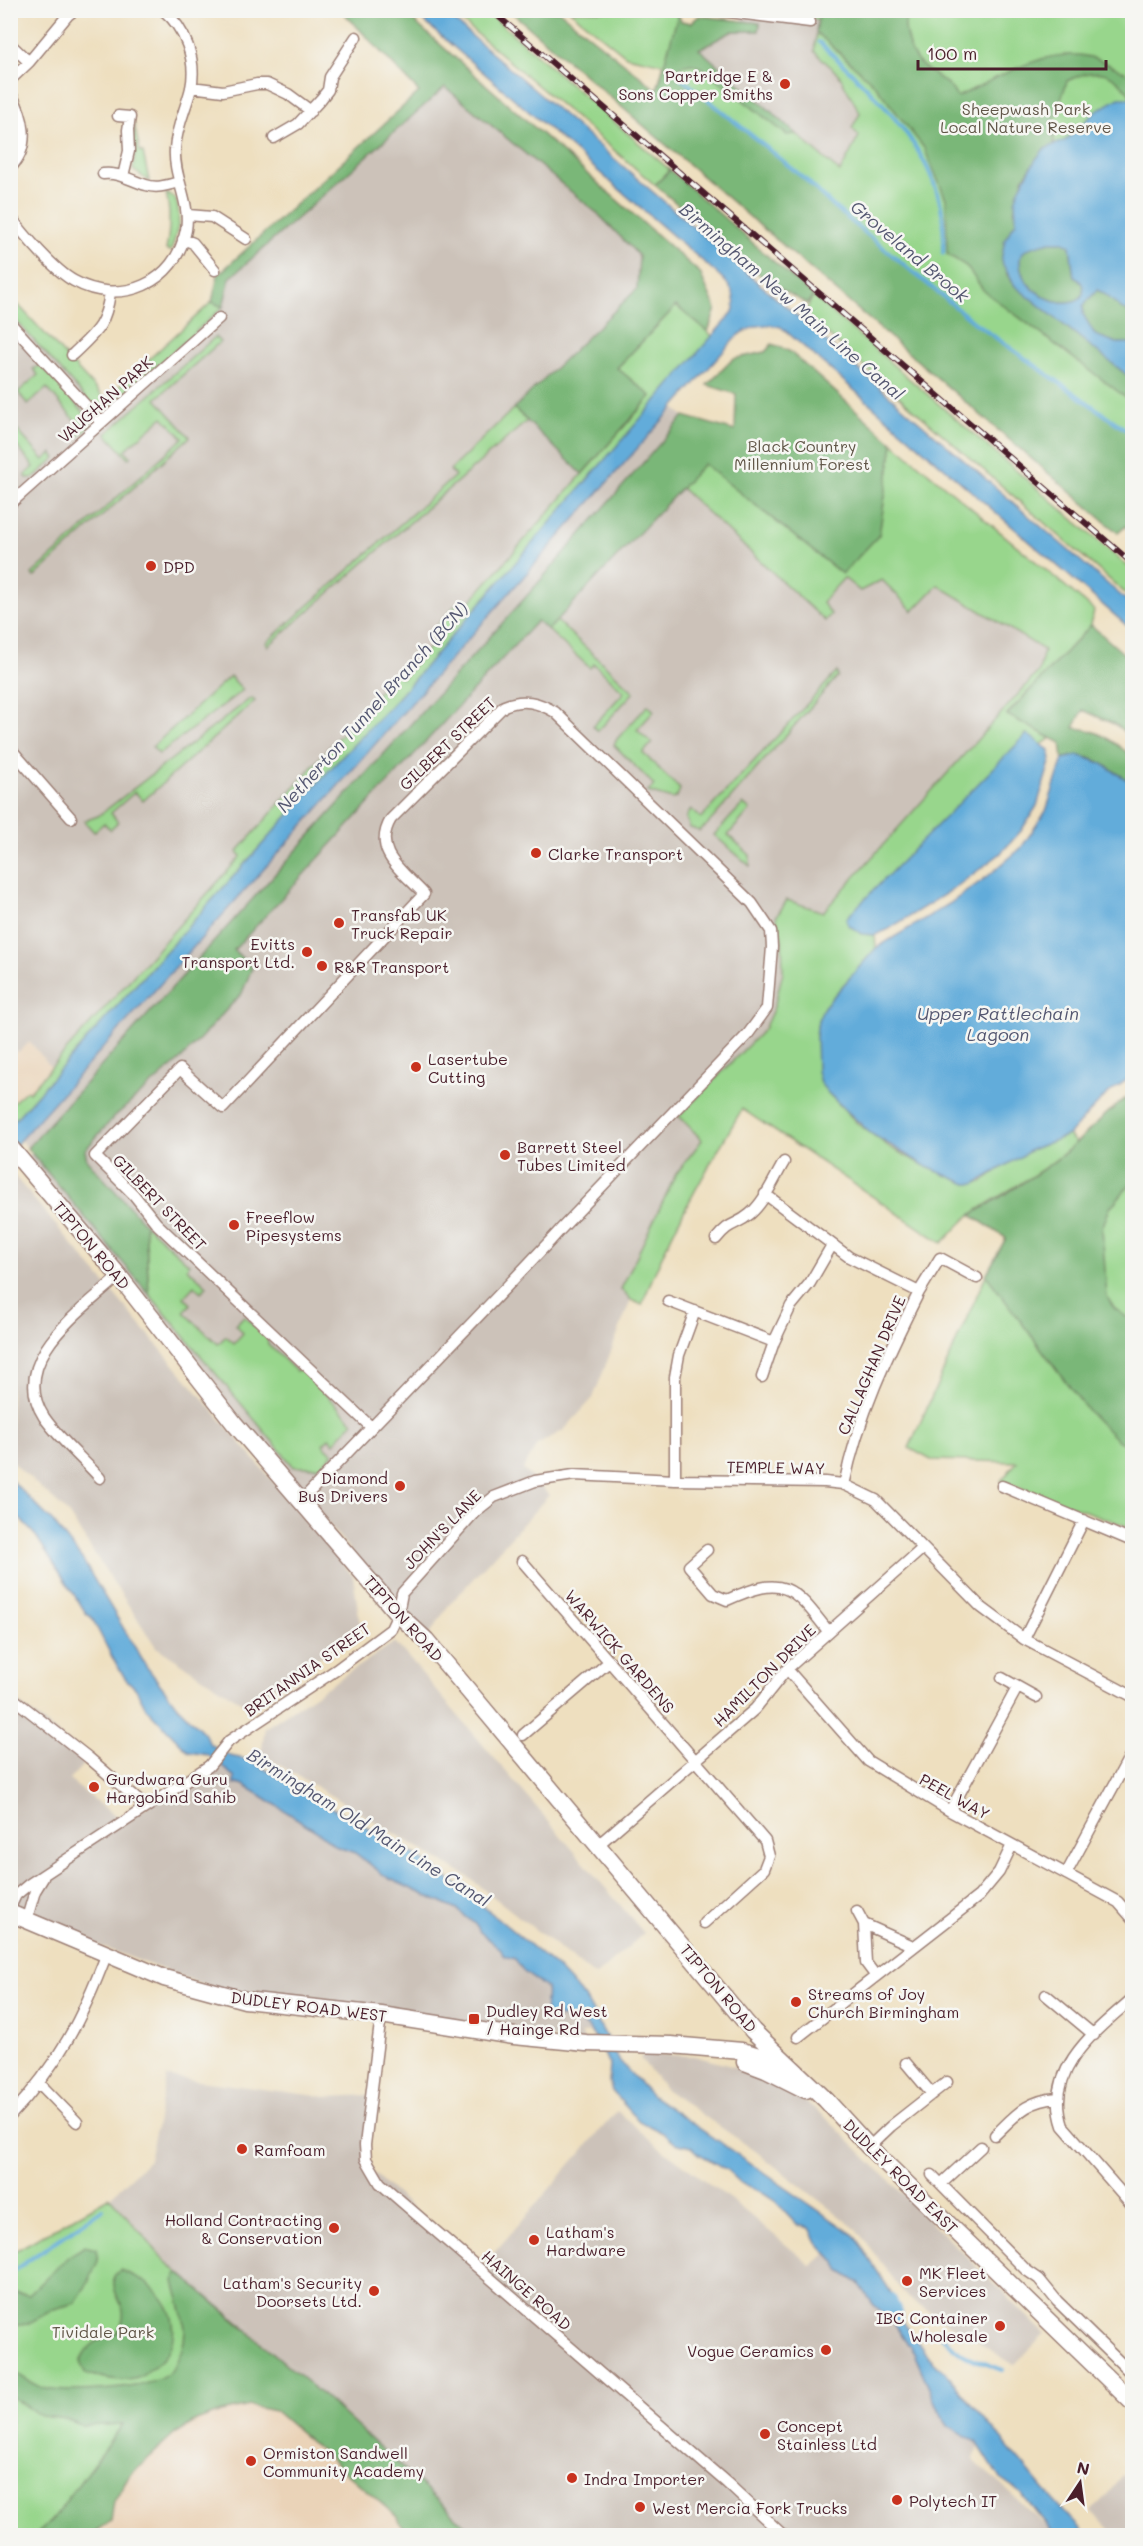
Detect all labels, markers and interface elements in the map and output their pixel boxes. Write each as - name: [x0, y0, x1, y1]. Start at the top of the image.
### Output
- scale bar: [918, 33, 1106, 71]
- text: 100 m: [927, 41, 977, 65]
- place label: Partridge E & Sons Copper Smiths: [619, 65, 773, 104]
- marker: Partridge E & Sons Copper Smiths: [778, 77, 792, 91]
- park label: Sheepwash Park Local Nature Reserve: [940, 98, 1112, 137]
- water label: Groveland Brook: [846, 194, 975, 308]
- water label: Birmingham New Main Line Canal: [675, 197, 910, 406]
- street label: VAUGHAN PARK: [53, 351, 157, 447]
- park label: Black Country Millennium Forest: [734, 435, 870, 474]
- place label: DPD: [163, 556, 195, 577]
- marker: DPD: [144, 559, 158, 573]
- water label: Netherton Tunnel Branch (BCN): [271, 597, 473, 817]
- street label: GILBERT STREET: [394, 692, 500, 794]
- place label: Clarke Transport: [548, 843, 683, 864]
- marker: Clarke Transport: [529, 846, 543, 860]
- place label: Transfab UK Truck Repair: [351, 904, 453, 943]
- marker: Transfab UK Truck Repair: [332, 916, 346, 930]
- place label: Evitts Transport Ltd.: [182, 933, 295, 972]
- marker: Evitts Transport Ltd.: [300, 945, 314, 959]
- place label: R&R Transport: [334, 956, 449, 977]
- marker: R&R Transport: [315, 959, 329, 973]
- water label: Upper Rattlechain Lagoon: [917, 1001, 1079, 1046]
- place label: Lasertube Cutting: [428, 1048, 508, 1087]
- marker: Lasertube Cutting: [409, 1060, 423, 1074]
- place label: Barrett Steel Tubes Limited: [517, 1136, 626, 1175]
- marker: Barrett Steel Tubes Limited: [498, 1148, 512, 1162]
- street label: GILBERT STREET: [109, 1149, 211, 1255]
- street label: TIPTON ROAD: [49, 1196, 135, 1294]
- place label: Freeflow Pipesystems: [246, 1206, 342, 1245]
- marker: Freeflow Pipesystems: [227, 1218, 241, 1232]
- street label: CALLAGHAN DRIVE: [832, 1292, 910, 1438]
- street label: TEMPLE WAY: [726, 1456, 826, 1478]
- place label: Diamond Bus Drivers: [298, 1467, 388, 1506]
- marker: Diamond Bus Drivers: [393, 1479, 407, 1493]
- street label: JOHN'S LANE: [399, 1485, 485, 1573]
- street label: TIPTON ROAD: [360, 1570, 448, 1666]
- street label: WARWICK GARDENS: [561, 1585, 679, 1717]
- street label: BRITANNIA STREET: [240, 1617, 374, 1720]
- street label: HAMILTON DRIVE: [708, 1619, 820, 1731]
- water label: Birmingham Old Main Line Canal: [243, 1742, 495, 1912]
- place label: Gurdwara Guru Hargobind Sahib: [106, 1768, 236, 1807]
- street label: PEEL WAY: [916, 1768, 994, 1824]
- marker: Gurdwara Guru Hargobind Sahib: [87, 1780, 101, 1794]
- street label: TIPTON ROAD: [676, 1939, 762, 2037]
- place label: Streams of Joy Church Birmingham: [808, 1983, 959, 2022]
- street label: DUDLEY ROAD WEST: [230, 1986, 388, 2026]
- marker: Streams of Joy Church Birmingham: [789, 1995, 803, 2009]
- place label: Dudley Rd West / Hainge Rd: [486, 2000, 608, 2039]
- marker: Dudley Rd West / Hainge Rd: [467, 2012, 481, 2026]
- street label: DUDLEY ROAD EAST: [839, 2114, 963, 2238]
- place label: Ramfoam: [254, 2139, 325, 2160]
- marker: Ramfoam: [235, 2142, 249, 2156]
- place label: Holland Contracting & Conservation: [165, 2209, 322, 2248]
- marker: Holland Contracting & Conservation: [327, 2221, 341, 2235]
- place label: Latham's Hardware: [546, 2221, 626, 2260]
- marker: Latham's Hardware: [527, 2233, 541, 2247]
- street label: HAINGE ROAD: [478, 2245, 576, 2335]
- place label: MK Fleet Services: [919, 2262, 986, 2301]
- place label: Latham's Security Doorsets Ltd.: [223, 2272, 362, 2311]
- marker: MK Fleet Services: [900, 2274, 914, 2288]
- marker: Latham's Security Doorsets Ltd.: [367, 2284, 381, 2298]
- place label: IBC Container Wholesale: [876, 2307, 988, 2346]
- marker: IBC Container Wholesale: [993, 2319, 1007, 2333]
- park label: Tividale Park: [52, 2321, 154, 2342]
- place label: Vogue Ceramics: [687, 2340, 814, 2361]
- marker: Vogue Ceramics: [819, 2343, 833, 2357]
- place label: Concept Stainless Ltd: [777, 2415, 877, 2454]
- marker: Concept Stainless Ltd: [758, 2427, 772, 2441]
- place label: Ormiston Sandwell Community Academy: [263, 2442, 424, 2481]
- north arrow: [1050, 2453, 1110, 2513]
- marker: Ormiston Sandwell Community Academy: [244, 2454, 258, 2468]
- text: N: [1075, 2456, 1092, 2479]
- place label: Indra Importer: [584, 2468, 705, 2489]
- marker: Indra Importer: [565, 2471, 579, 2485]
- place label: Polytech IT: [909, 2490, 997, 2511]
- marker: Polytech IT: [890, 2493, 904, 2507]
- place label: West Mercia Fork Trucks: [652, 2497, 847, 2518]
- marker: West Mercia Fork Trucks: [633, 2500, 647, 2514]

